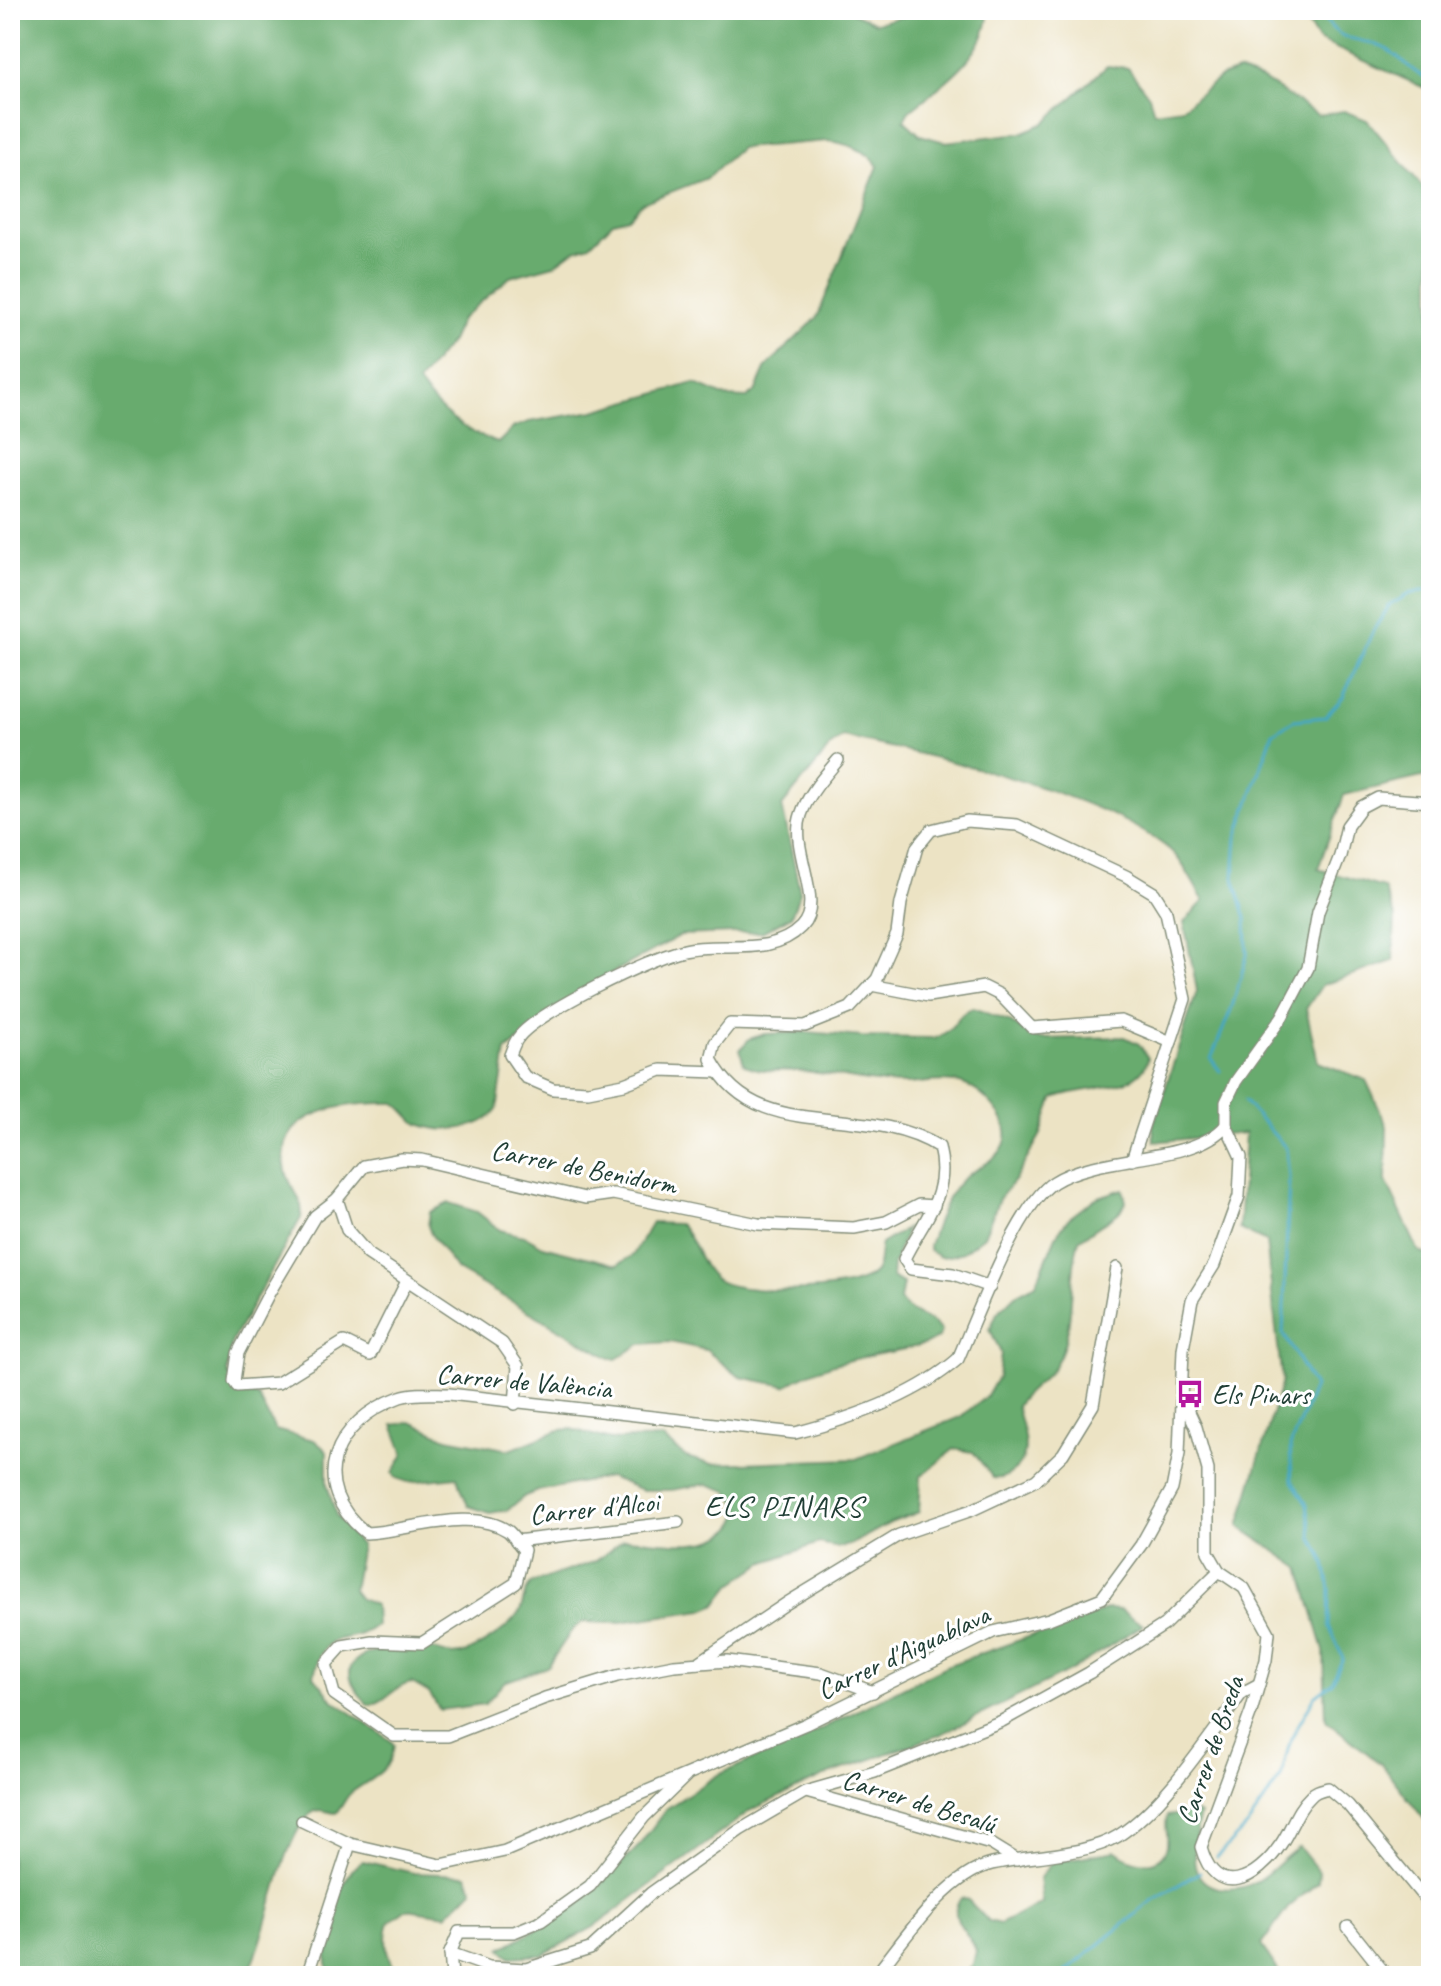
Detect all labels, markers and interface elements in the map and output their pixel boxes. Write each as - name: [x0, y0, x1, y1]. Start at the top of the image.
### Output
- street label: Carrer de Benidorm: [488, 1132, 681, 1202]
- street label: Carrer de València: [435, 1356, 615, 1406]
- place label: Els Pinars: [1212, 1377, 1312, 1412]
- bus stop icon: Els Pinars: [1175, 1379, 1205, 1409]
- street label: Carrer d'Alcoi: [528, 1483, 664, 1532]
- district label: ELS PINARS: [705, 1487, 867, 1525]
- street label: Carrer d'Aiguablava: [811, 1596, 996, 1707]
- street label: Carrer de Breda: [1168, 1670, 1252, 1829]
- street label: Carrer de Besalú: [838, 1761, 1002, 1842]

